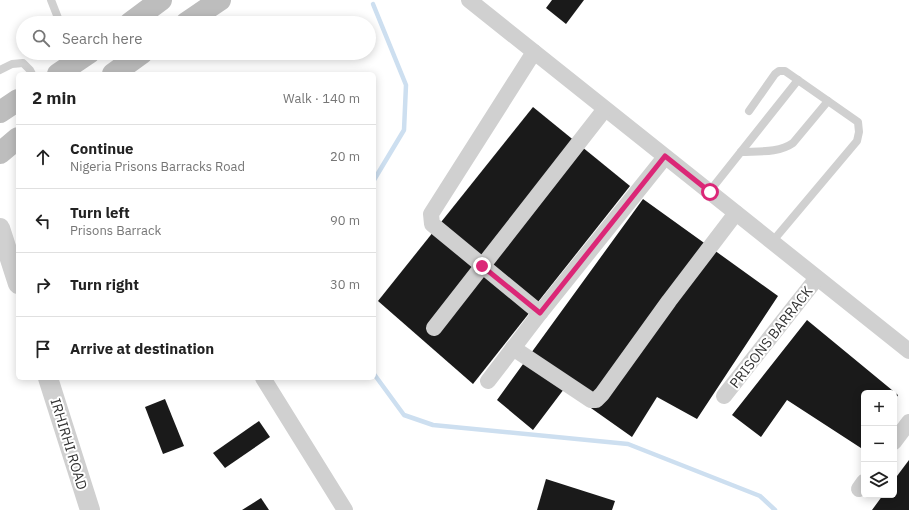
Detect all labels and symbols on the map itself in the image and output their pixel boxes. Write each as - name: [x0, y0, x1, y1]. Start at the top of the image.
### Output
- route start: [701, 183, 719, 201]
- route end: [473, 257, 491, 275]
- street label: PRISONS BARRACK: [726, 282, 817, 392]
- street label: IRHIRHI ROAD: [47, 396, 91, 492]

